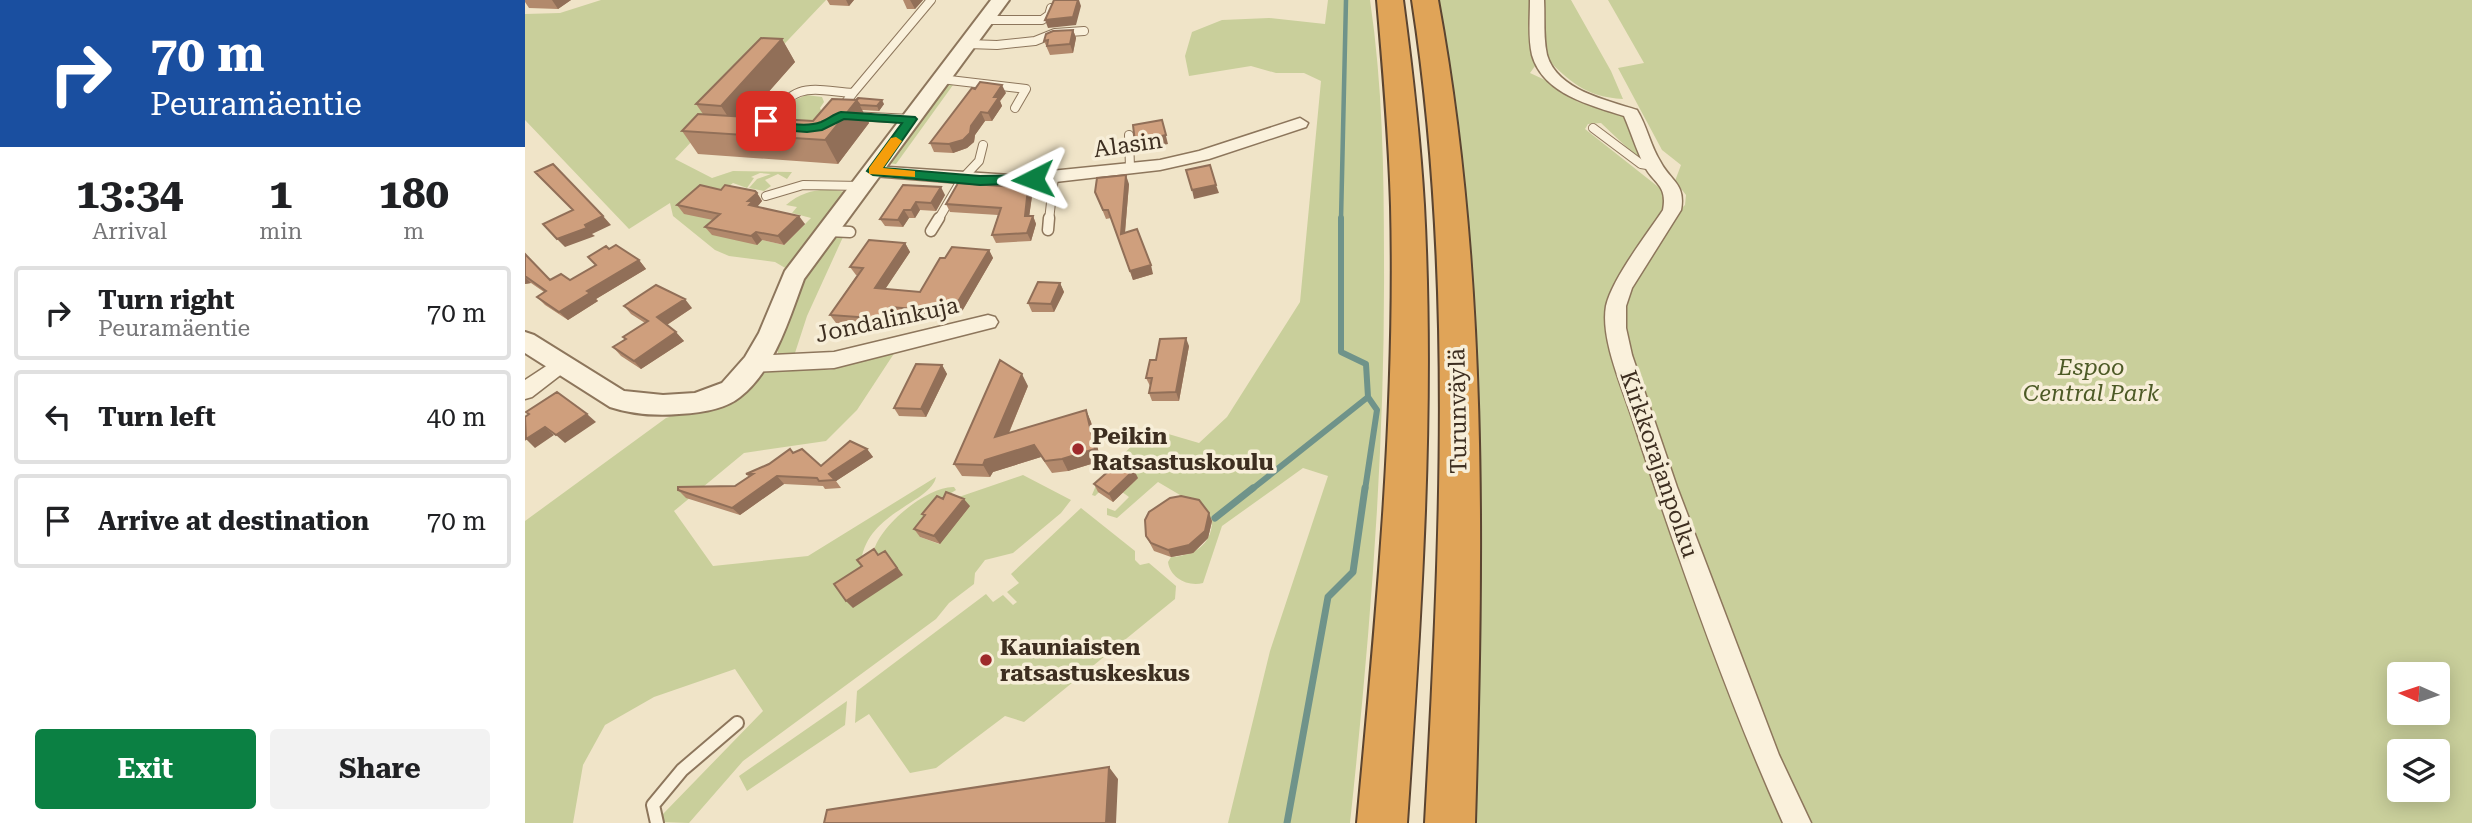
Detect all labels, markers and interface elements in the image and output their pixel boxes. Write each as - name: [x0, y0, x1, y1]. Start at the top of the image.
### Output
- text: 70 m: [150, 26, 265, 83]
- icon: right: [35, 28, 126, 119]
- text: Peuramäentie: [150, 85, 362, 123]
- pin: [736, 91, 796, 151]
- icon: arrive: [747, 102, 785, 140]
- street label: Alasin: [1092, 127, 1164, 163]
- position arrow: [996, 142, 1070, 216]
- text: 13:34: [76, 169, 183, 218]
- text: 1: [269, 169, 293, 218]
- text: 180: [378, 169, 449, 218]
- text: Arrival: [92, 218, 167, 245]
- text: min: [259, 218, 302, 245]
- text: m: [403, 218, 424, 245]
- text: Turn right: [98, 285, 234, 315]
- street label: Jondalinkuja: [813, 292, 962, 348]
- icon: right: [39, 294, 77, 332]
- text: 70 m: [427, 298, 486, 328]
- text: Peuramäentie: [98, 315, 250, 342]
- street label: Turunväylä: [1443, 347, 1473, 474]
- park label: Espoo Central Park: [2023, 354, 2160, 407]
- street label: Kirkkorajanpolku: [1614, 367, 1704, 561]
- icon: left: [39, 398, 77, 436]
- text: Turn left: [98, 402, 216, 432]
- text: 40 m: [427, 402, 486, 432]
- place label: Peikin Ratsastuskoulu: [1092, 423, 1274, 476]
- marker: Peikin Ratsastuskoulu: [1070, 441, 1086, 457]
- icon: arrive: [39, 502, 77, 540]
- text: Arrive at destination: [98, 506, 369, 536]
- text: 70 m: [427, 506, 486, 536]
- place label: Kauniaisten ratsastuskeskus: [1000, 634, 1190, 687]
- marker: Kauniaisten ratsastuskeskus: [978, 652, 994, 668]
- north arrow: [2387, 662, 2450, 724]
- map controls: [2387, 662, 2450, 802]
- button: Exit: [35, 729, 256, 809]
- button: Share: [270, 729, 490, 809]
- button: layers: [2387, 739, 2450, 802]

